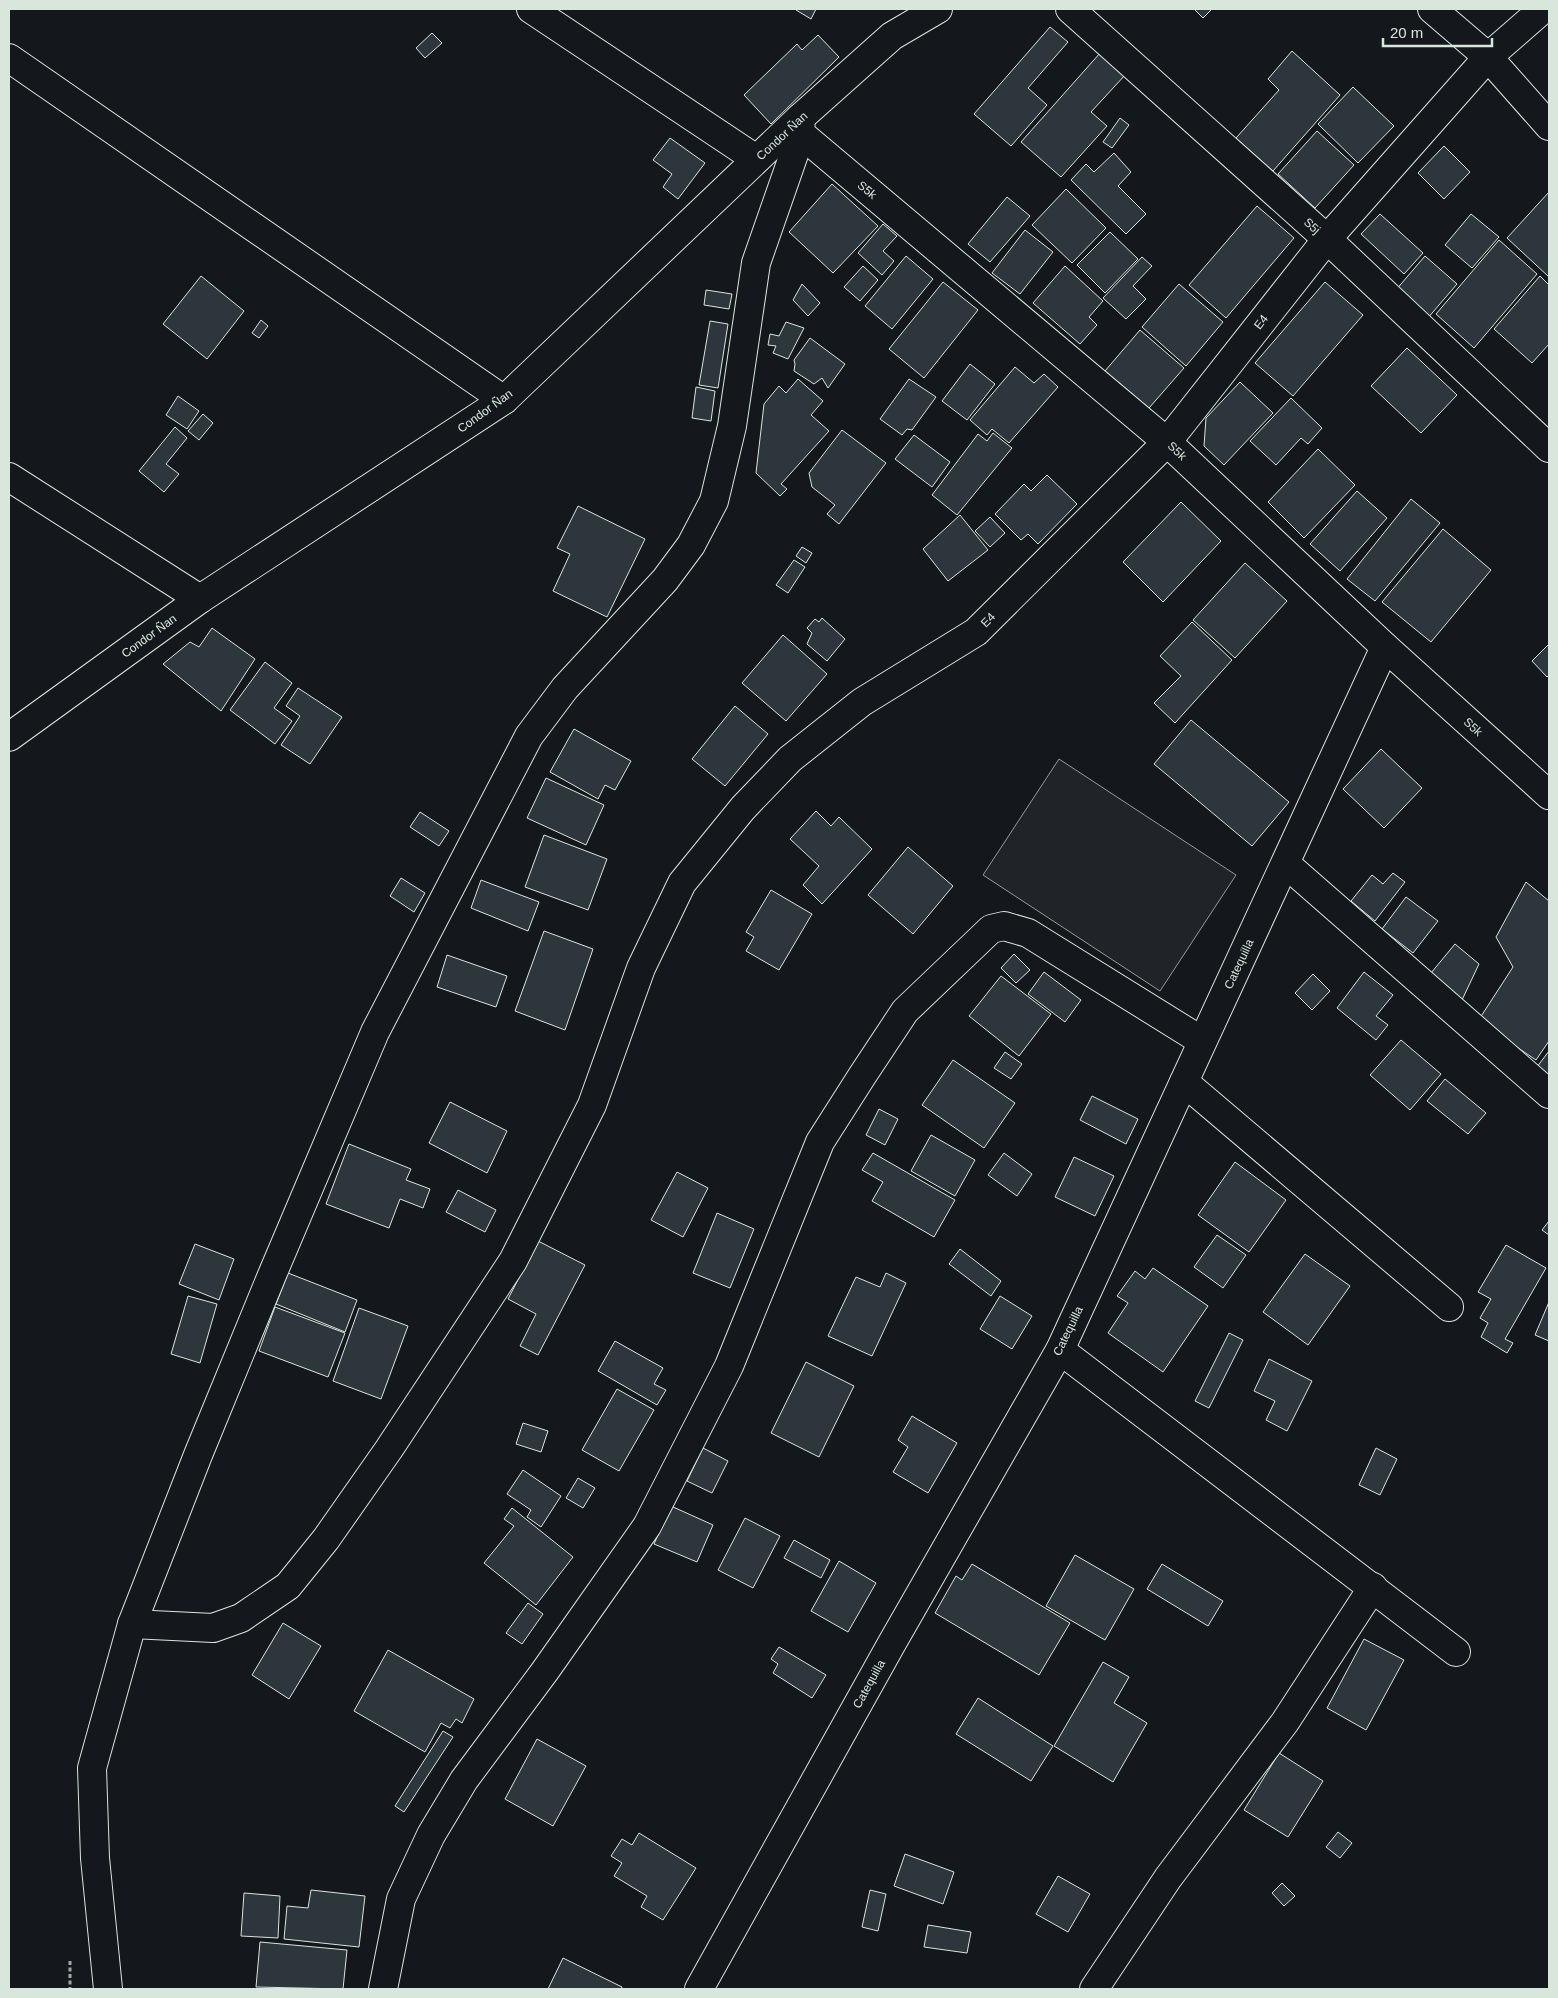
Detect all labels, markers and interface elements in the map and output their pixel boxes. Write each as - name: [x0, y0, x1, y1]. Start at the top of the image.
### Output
- scale bar: [1383, 15, 1492, 47]
- text: 20 m: [1390, 24, 1423, 41]
- street label: Condor Ñan: [754, 109, 810, 163]
- street label: S5k: [855, 178, 880, 203]
- street label: S5j: [1301, 215, 1323, 237]
- street label: E4: [1251, 312, 1271, 332]
- street label: Condor Ñan: [455, 386, 515, 436]
- street label: S5k: [1165, 439, 1190, 464]
- street label: E4: [978, 610, 998, 630]
- street label: Condor Ñan: [119, 611, 179, 661]
- street label: S5k: [1461, 715, 1486, 740]
- street label: Catequilla: [1221, 937, 1257, 991]
- street label: Catequilla: [1050, 1304, 1086, 1358]
- street label: Catequilla: [850, 1657, 888, 1711]

